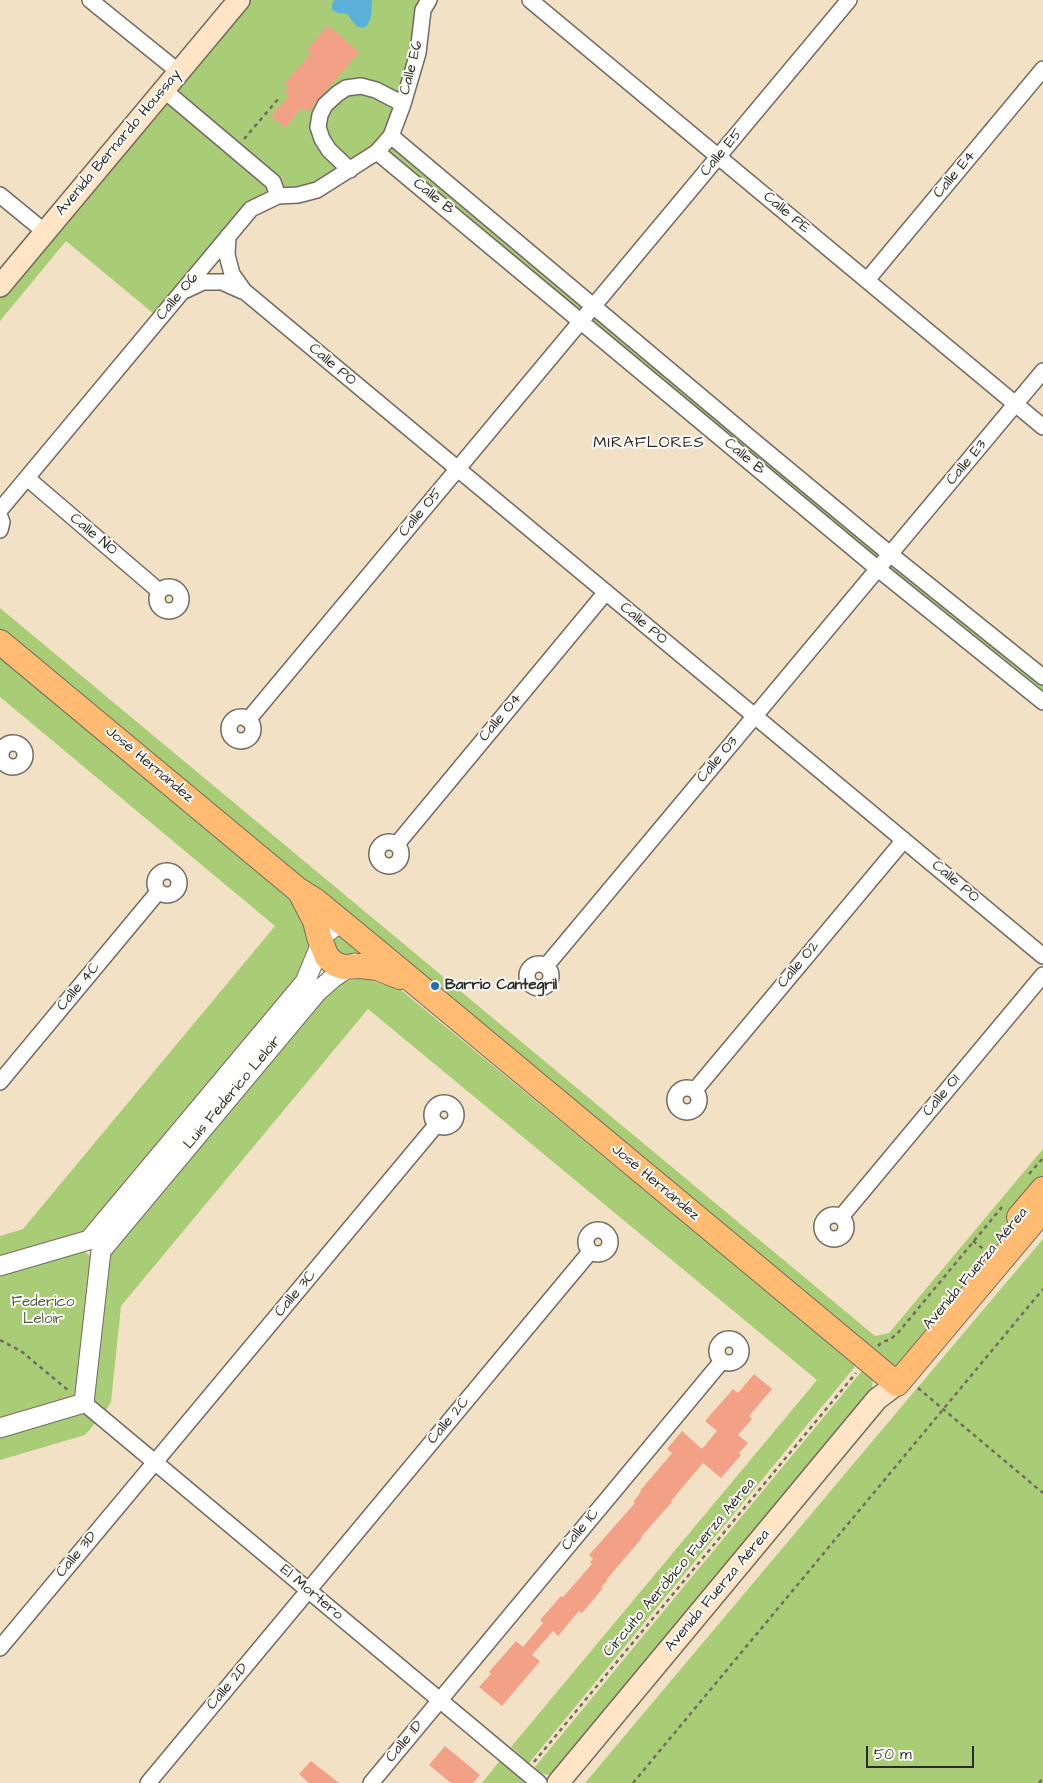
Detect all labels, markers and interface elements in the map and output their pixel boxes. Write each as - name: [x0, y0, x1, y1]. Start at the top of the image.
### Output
- street label: Calle E6: [397, 39, 427, 97]
- street label: Avenida Bernardo Houssay: [53, 66, 185, 220]
- street label: Calle E5: [697, 126, 747, 180]
- street label: Calle E4: [930, 148, 980, 202]
- street label: Calle B: [409, 175, 457, 219]
- street label: Calle PE: [759, 188, 813, 238]
- street label: Calle O6: [153, 270, 203, 324]
- street label: Calle PO: [304, 340, 360, 390]
- district label: MIRAFLORES: [592, 434, 706, 454]
- street label: Calle B: [720, 435, 768, 479]
- street label: Calle E3: [943, 437, 991, 489]
- street label: Calle O5: [396, 485, 446, 541]
- street label: Calle NO: [66, 510, 120, 560]
- street label: Calle PO: [615, 599, 671, 649]
- street label: Calle O4: [476, 690, 526, 746]
- street label: José Hernández: [101, 723, 197, 807]
- street label: Calle O3: [694, 733, 742, 787]
- street label: Calle PO: [927, 857, 983, 907]
- street label: Calle O2: [774, 938, 824, 992]
- street label: Calle 4C: [53, 959, 105, 1015]
- place label: Barrio Cantegril: [445, 977, 557, 995]
- marker: Barrio Cantegril: [429, 980, 441, 992]
- street label: Luis Federico Leloir: [180, 1033, 286, 1153]
- street label: Calle O1: [919, 1071, 965, 1121]
- street label: José Hernández: [607, 1141, 703, 1225]
- street label: Avenida Fuerza Aérea: [920, 1204, 1032, 1334]
- street label: Calle 3C: [271, 1267, 321, 1321]
- park label: Federico Leloir: [12, 1294, 74, 1329]
- street label: Calle 2C: [424, 1394, 474, 1448]
- street label: Circuito Aeróbico Fuerza Aérea: [600, 1475, 760, 1661]
- street label: Calle 1C: [558, 1505, 604, 1555]
- street label: Avenida Fuerza Aérea: [662, 1526, 774, 1656]
- street label: Calle 3D: [53, 1528, 101, 1582]
- street label: El Mortero: [276, 1561, 346, 1625]
- street label: Calle 2D: [203, 1660, 253, 1714]
- street label: Calle 1D: [382, 1718, 428, 1766]
- scale bar: [868, 1736, 976, 1768]
- text: 50 m: [874, 1744, 912, 1765]

